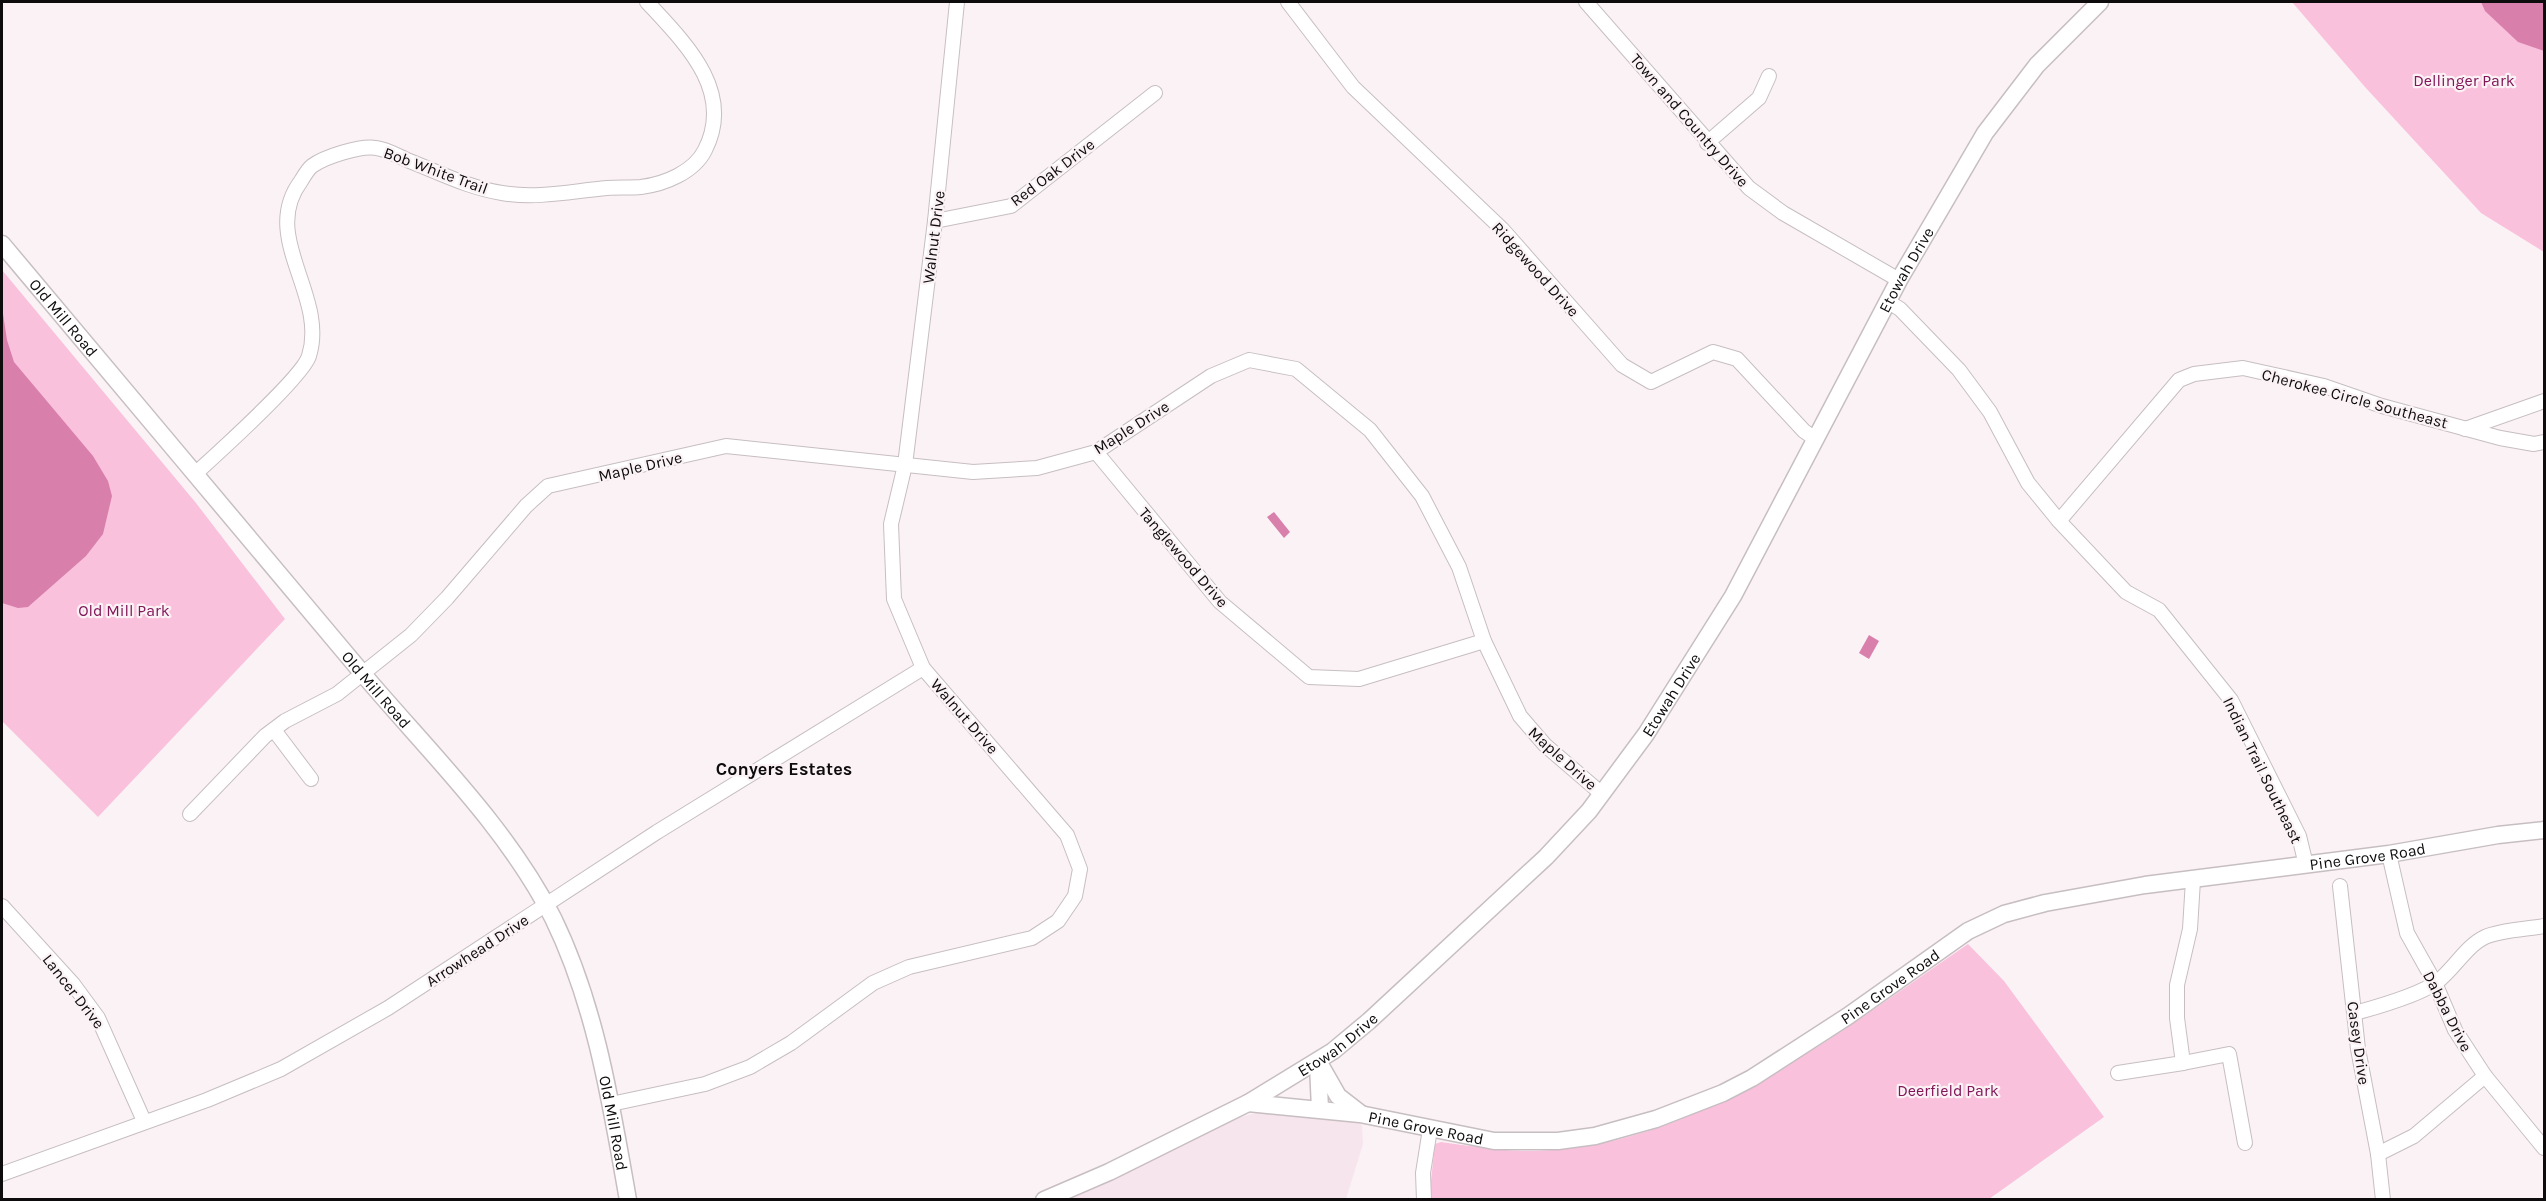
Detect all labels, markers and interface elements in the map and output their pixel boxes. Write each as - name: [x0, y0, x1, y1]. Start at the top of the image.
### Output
- street label: Town and Country Drive: [1626, 50, 1753, 191]
- park label: Dellinger Park: [2413, 71, 2515, 90]
- street label: Red Oak Drive: [1006, 135, 1098, 210]
- street label: Bob White Trail: [381, 143, 490, 198]
- street label: Walnut Drive: [918, 189, 949, 285]
- street label: Ridgewood Drive: [1488, 218, 1583, 321]
- street label: Etowah Drive: [1875, 224, 1938, 316]
- street label: Old Mill Road: [25, 275, 102, 361]
- street label: Cherokee Circle Southeast: [2260, 364, 2450, 432]
- street label: Maple Drive: [1090, 397, 1173, 458]
- street label: Maple Drive: [596, 448, 684, 485]
- street label: Tanglewood Drive: [1135, 503, 1232, 611]
- park label: Old Mill Park: [78, 601, 170, 620]
- street label: Old Mill Road: [338, 647, 415, 732]
- street label: Etowah Drive: [1638, 650, 1705, 740]
- street label: Walnut Drive: [927, 675, 1002, 758]
- street label: Indian Trail Southeast: [2219, 694, 2306, 846]
- street label: Maple Drive: [1525, 723, 1601, 794]
- district label: Conyers Estates: [716, 758, 852, 780]
- street label: Pine Grove Road: [2308, 839, 2427, 874]
- street label: Arrowhead Drive: [422, 910, 532, 991]
- street label: Pine Grove Road: [1837, 945, 1943, 1028]
- street label: Lancer Drive: [39, 950, 109, 1032]
- street label: Dabba Drive: [2419, 968, 2476, 1055]
- street label: Casey Drive: [2343, 1000, 2374, 1086]
- street label: Etowah Drive: [1294, 1009, 1382, 1080]
- street label: Old Mill Road: [595, 1074, 632, 1172]
- park label: Deerfield Park: [1897, 1081, 1999, 1100]
- street label: Pine Grove Road: [1367, 1107, 1485, 1149]

